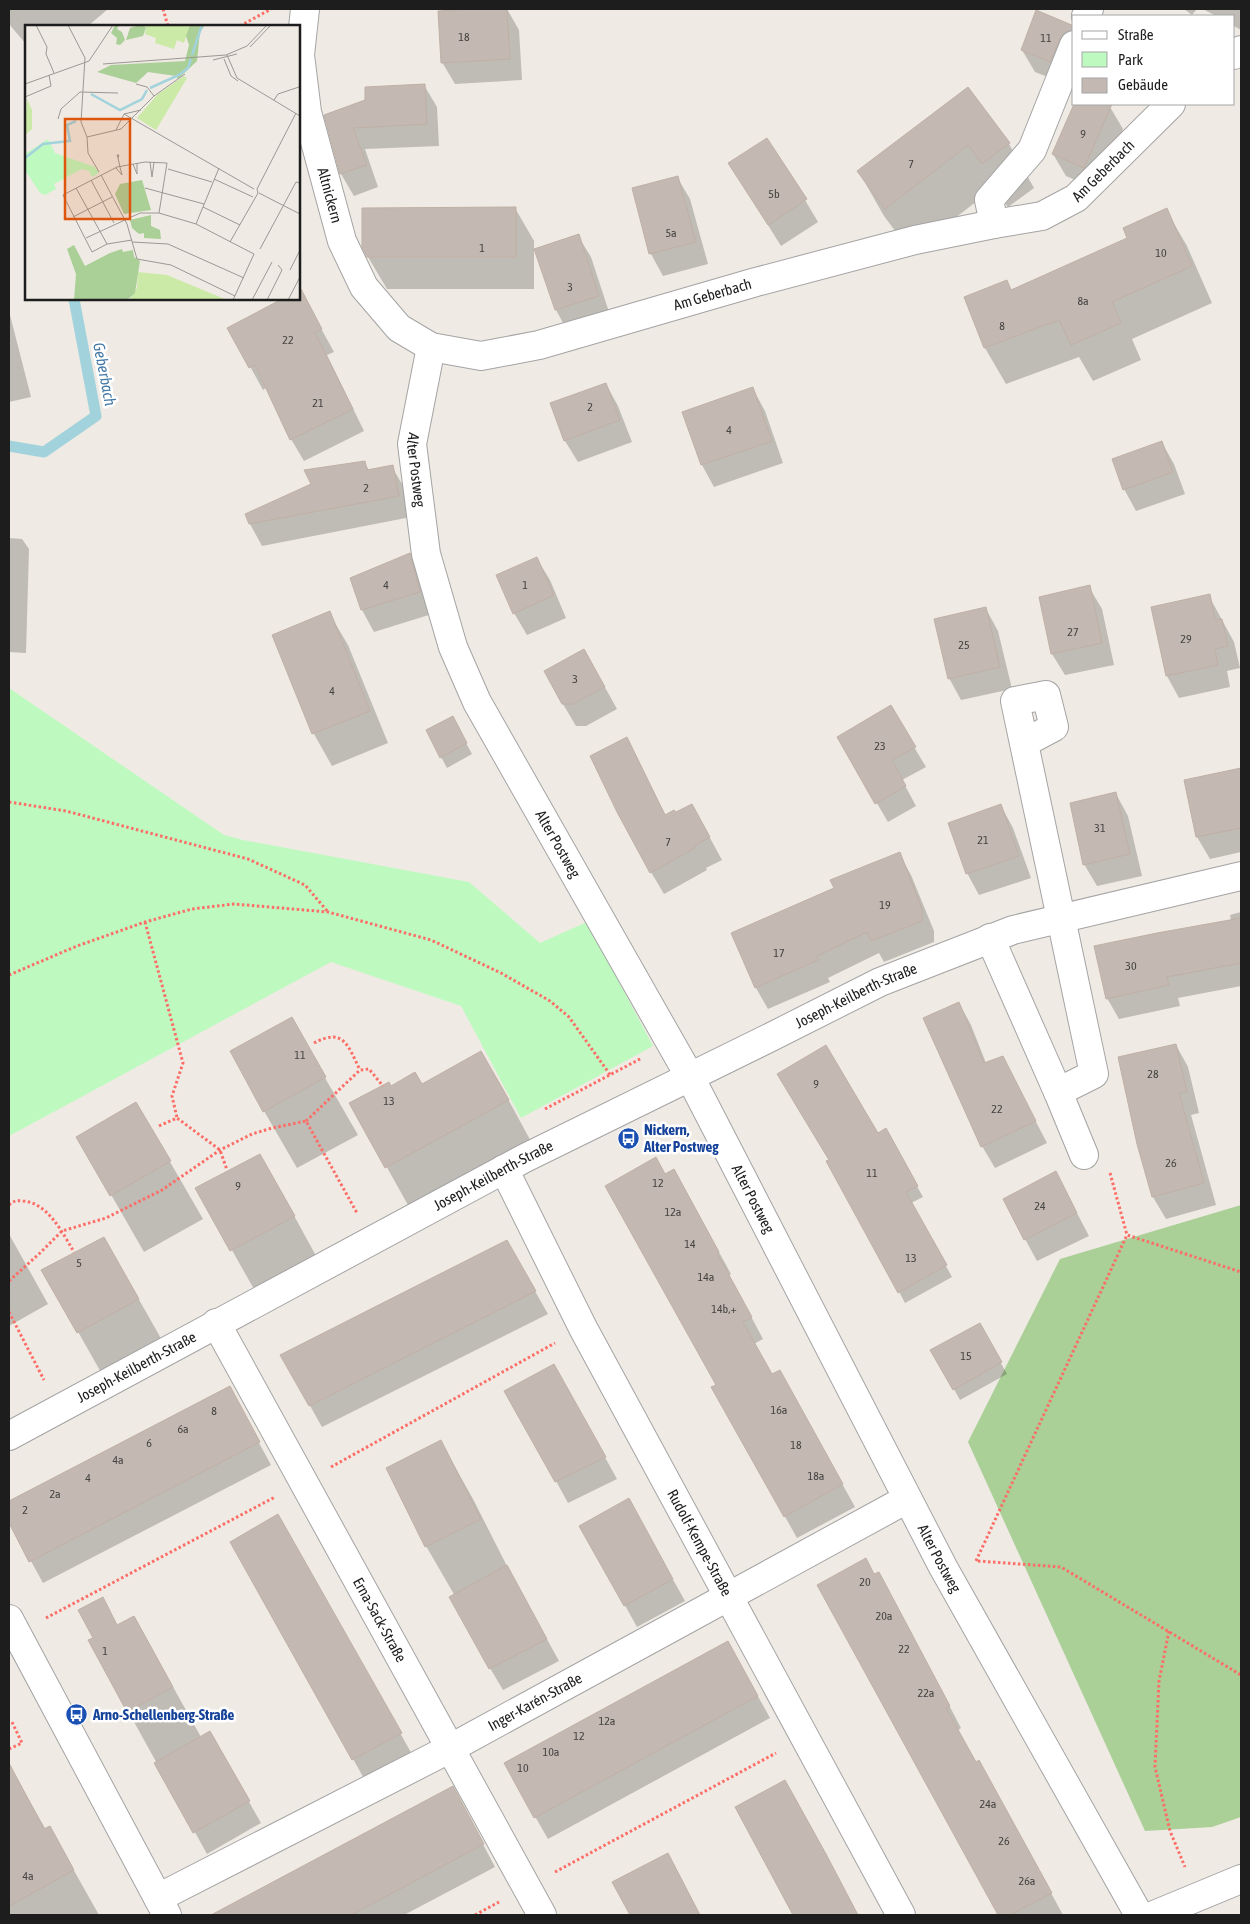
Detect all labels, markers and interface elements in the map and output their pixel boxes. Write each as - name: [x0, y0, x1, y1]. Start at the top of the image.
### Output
- legend: [1072, 15, 1235, 105]
- inset map: [25, 25, 300, 300]
- text: Straße: [1118, 26, 1154, 43]
- house number: 18: [458, 30, 470, 44]
- house number: 11: [1040, 31, 1052, 45]
- text: Park: [1118, 51, 1143, 68]
- text: Gebäude: [1118, 76, 1168, 93]
- house number: 9: [1080, 127, 1086, 141]
- street label: Am Geberbach: [1069, 136, 1138, 205]
- house number: 7: [908, 157, 914, 171]
- street label: Altnickern: [314, 166, 346, 225]
- house number: 5b: [768, 187, 780, 201]
- house number: 5a: [665, 226, 677, 240]
- house number: 1: [479, 241, 485, 255]
- house number: 10: [1155, 246, 1167, 260]
- street label: Am Geberbach: [671, 275, 753, 314]
- house number: 3: [567, 280, 573, 294]
- house number: 8a: [1077, 294, 1089, 308]
- house number: 8: [999, 319, 1005, 333]
- house number: 22: [282, 333, 294, 347]
- water label: Geberbach: [90, 341, 120, 407]
- house number: 21: [312, 396, 324, 410]
- house number: 2: [587, 400, 593, 414]
- house number: 4: [726, 423, 732, 437]
- street label: Alter Postweg: [404, 431, 429, 509]
- house number: 2: [363, 481, 369, 495]
- house number: 4: [383, 578, 389, 592]
- house number: 1: [522, 578, 528, 592]
- house number: 27: [1067, 625, 1079, 639]
- house number: 29: [1180, 632, 1192, 646]
- house number: 25: [958, 638, 970, 652]
- house number: 3: [572, 672, 578, 686]
- house number: 4: [329, 684, 335, 698]
- house number: 23: [874, 739, 886, 753]
- street label: Alter Postweg: [532, 807, 584, 881]
- house number: 31: [1094, 821, 1106, 835]
- house number: 21: [977, 833, 989, 847]
- house number: 7: [665, 835, 671, 849]
- house number: 19: [879, 898, 891, 912]
- house number: 17: [773, 946, 785, 960]
- street label: Joseph-Keilberth-Straße: [792, 959, 919, 1031]
- house number: 30: [1125, 959, 1137, 973]
- house number: 11: [294, 1048, 306, 1062]
- house number: 28: [1147, 1067, 1159, 1081]
- house number: 9: [813, 1077, 819, 1091]
- house number: 13: [383, 1094, 395, 1108]
- house number: 22: [991, 1102, 1003, 1116]
- place label: Nickern, Alter Postweg: [643, 1121, 719, 1155]
- bus stop icon: Nickern, Alter Postweg: [616, 1127, 640, 1151]
- street label: Joseph-Keilberth-Straße: [431, 1136, 556, 1214]
- house number: 26: [1165, 1156, 1177, 1170]
- street label: Alter Postweg: [729, 1162, 778, 1236]
- house number: 11: [866, 1166, 878, 1180]
- house number: 12: [652, 1176, 664, 1190]
- house number: 9: [235, 1179, 241, 1193]
- house number: 24: [1034, 1199, 1046, 1213]
- house number: 12a: [665, 1205, 681, 1219]
- house number: 14: [684, 1237, 696, 1251]
- house number: 13: [905, 1251, 917, 1265]
- house number: 5: [76, 1256, 82, 1270]
- house number: 14a: [698, 1270, 714, 1284]
- house number: 14b,+: [711, 1302, 737, 1316]
- street label: Joseph-Keilberth-Straße: [74, 1328, 199, 1406]
- house number: 15: [960, 1349, 972, 1363]
- house number: 16a: [771, 1403, 787, 1417]
- house number: 8: [211, 1404, 217, 1418]
- house number: 6a: [177, 1422, 189, 1436]
- house number: 6: [146, 1436, 152, 1450]
- house number: 18: [790, 1438, 802, 1452]
- house number: 4a: [112, 1453, 124, 1467]
- house number: 18a: [808, 1469, 824, 1483]
- house number: 4: [85, 1471, 91, 1485]
- street label: Rudolf-Kempe-Straße: [664, 1486, 736, 1599]
- house number: 2a: [49, 1487, 61, 1501]
- house number: 2: [22, 1503, 28, 1517]
- street label: Alter Postweg: [914, 1521, 965, 1596]
- street label: Erna-Sack-Straße: [350, 1575, 410, 1665]
- house number: 20: [859, 1575, 871, 1589]
- house number: 20a: [876, 1609, 892, 1623]
- house number: 22: [898, 1642, 910, 1656]
- house number: 1: [102, 1644, 108, 1658]
- street label: Inger-Karén-Straße: [485, 1669, 585, 1734]
- house number: 22a: [918, 1686, 934, 1700]
- bus stop icon: Arno-Schellenberg-Straße: [65, 1703, 89, 1727]
- place label: Arno-Schellenberg-Straße: [92, 1706, 235, 1723]
- house number: 12a: [599, 1714, 615, 1728]
- house number: 12: [573, 1729, 585, 1743]
- house number: 10a: [543, 1745, 559, 1759]
- house number: 10: [517, 1761, 529, 1775]
- house number: 24a: [980, 1797, 996, 1811]
- house number: 26: [998, 1834, 1010, 1848]
- house number: 4a: [22, 1869, 34, 1883]
- house number: 26a: [1019, 1874, 1035, 1888]

